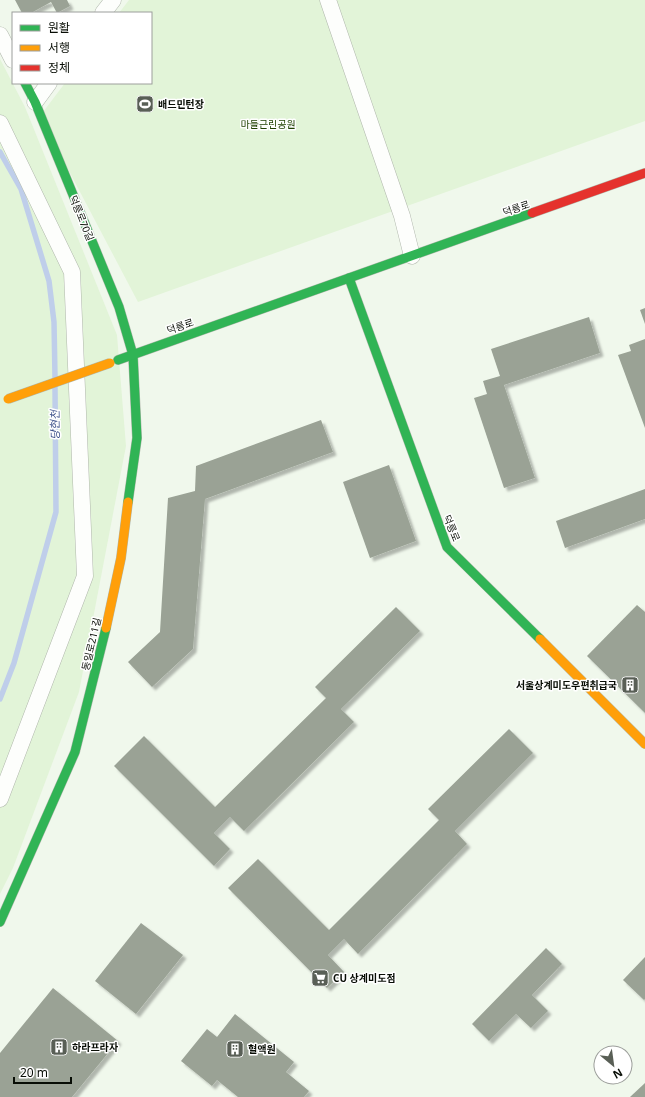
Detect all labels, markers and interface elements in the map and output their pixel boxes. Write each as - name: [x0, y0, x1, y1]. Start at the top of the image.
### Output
- legend: [12, 12, 152, 84]
- text: 원활: [48, 19, 70, 36]
- text: 서행: [48, 39, 70, 56]
- text: 정체: [48, 59, 70, 76]
- sports icon: 배드민턴장: [135, 94, 155, 114]
- place label: 배드민턴장: [158, 97, 204, 111]
- park label: 마들근린공원: [240, 117, 296, 131]
- street label: 덕릉로70길: [66, 193, 98, 243]
- street label: 덕릉로: [501, 197, 531, 219]
- street label: 덕릉로: [165, 315, 195, 337]
- water label: 당현천: [47, 408, 62, 440]
- street label: 덕릉로: [440, 513, 464, 543]
- street label: 동일로211길: [78, 616, 104, 672]
- building icon: 서울상계미도우편취급국: [620, 675, 640, 695]
- place label: 서울상계미도우편취급국: [516, 678, 617, 692]
- supermarket icon: CU 상계미도점: [310, 968, 330, 988]
- place label: CU 상계미도점: [333, 971, 396, 985]
- building icon: 하라프라자: [49, 1037, 69, 1057]
- building icon: 혈액원: [225, 1039, 245, 1059]
- place label: 하라프라자: [72, 1040, 119, 1054]
- place label: 혈액원: [248, 1042, 276, 1056]
- north arrow: [593, 1045, 633, 1085]
- scale bar: [14, 1059, 71, 1085]
- text: 20 m: [20, 1064, 48, 1081]
- text: N: [611, 1065, 626, 1083]

